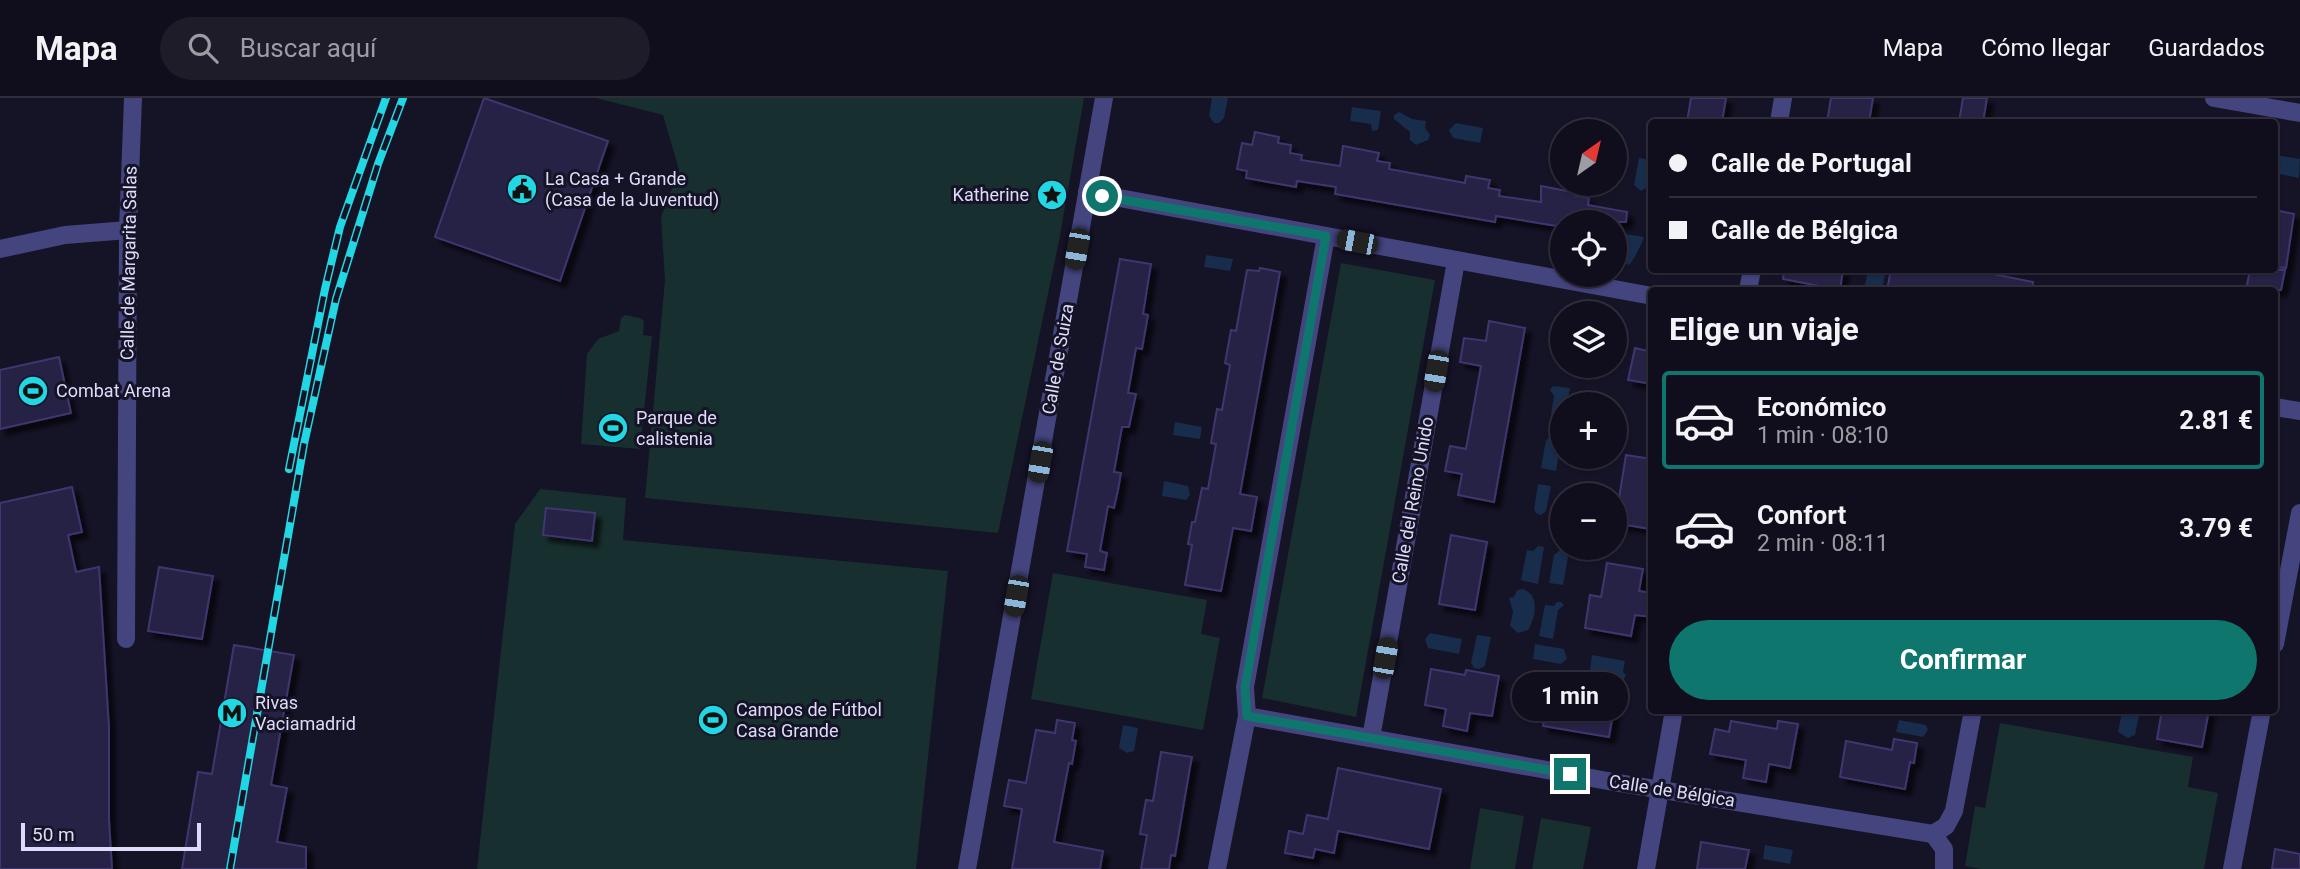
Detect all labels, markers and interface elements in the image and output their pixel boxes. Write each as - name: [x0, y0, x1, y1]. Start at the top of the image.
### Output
- search box: [160, 17, 650, 80]
- text: Mapa: [35, 29, 118, 68]
- icon: search: [184, 29, 222, 67]
- text: Buscar aquí: [240, 33, 376, 63]
- text: Mapa: [1883, 34, 1943, 62]
- text: Cómo llegar: [1981, 34, 2110, 62]
- text: Guardados: [2148, 34, 2265, 62]
- north arrow: [1550, 119, 1628, 196]
- map controls: [1550, 119, 1627, 560]
- text: Calle de Portugal: [1711, 148, 1912, 178]
- street label: Calle de Margarita Salas: [116, 166, 141, 360]
- place label: La Casa + Grande (Casa de la Juventud): [545, 168, 719, 211]
- public building icon: La Casa + Grande (Casa de la Juventud): [505, 172, 539, 206]
- place icon: Katherine: [1035, 178, 1069, 212]
- route start: [1086, 180, 1118, 212]
- place label: Katherine: [953, 184, 1029, 205]
- button: locate: [1550, 210, 1627, 287]
- text: Calle de Bélgica: [1711, 215, 1898, 245]
- car: [1064, 226, 1091, 272]
- car: [1335, 228, 1380, 256]
- button: layers: [1550, 301, 1627, 378]
- street label: Calle de Suiza: [1037, 302, 1078, 416]
- text: Elige un viaje: [1669, 310, 1859, 348]
- car: [1423, 348, 1450, 394]
- sports icon: Combat Arena: [16, 374, 50, 408]
- place label: Combat Arena: [56, 380, 171, 401]
- icon: car: [1673, 389, 1736, 452]
- button: +: [1550, 392, 1627, 469]
- text: Económico: [1757, 392, 1886, 422]
- text: 2.81 €: [2179, 405, 2253, 435]
- place label: Parque de calistenia: [636, 407, 717, 449]
- sports icon: Parque de calistenia: [596, 411, 630, 445]
- street label: Calle del Reino Unido: [1388, 415, 1438, 585]
- text: 1 min · 08:10: [1757, 422, 1889, 449]
- car: [1027, 439, 1054, 485]
- button: −: [1550, 483, 1627, 560]
- icon: car: [1673, 497, 1736, 560]
- text: Confort: [1757, 500, 1846, 530]
- text: 3.79 €: [2179, 513, 2253, 543]
- text: 2 min · 08:11: [1757, 530, 1889, 557]
- car: [1003, 573, 1030, 619]
- button: Confirmar: [1669, 620, 2257, 700]
- car: [1372, 635, 1399, 681]
- callout: 1 min: [1512, 672, 1628, 722]
- text: 1 min: [1541, 683, 1599, 710]
- place label: Rivas Vaciamadrid: [255, 692, 356, 734]
- metro station icon: Rivas Vaciamadrid: [215, 696, 249, 730]
- place label: Campos de Fútbol Casa Grande: [736, 699, 882, 741]
- sports icon: Campos de Fútbol Casa Grande: [696, 703, 730, 737]
- route end: [1554, 758, 1586, 790]
- street label: Calle de Bélgica: [1608, 770, 1737, 811]
- scale bar: [21, 820, 201, 852]
- text: 50 m: [32, 823, 75, 846]

